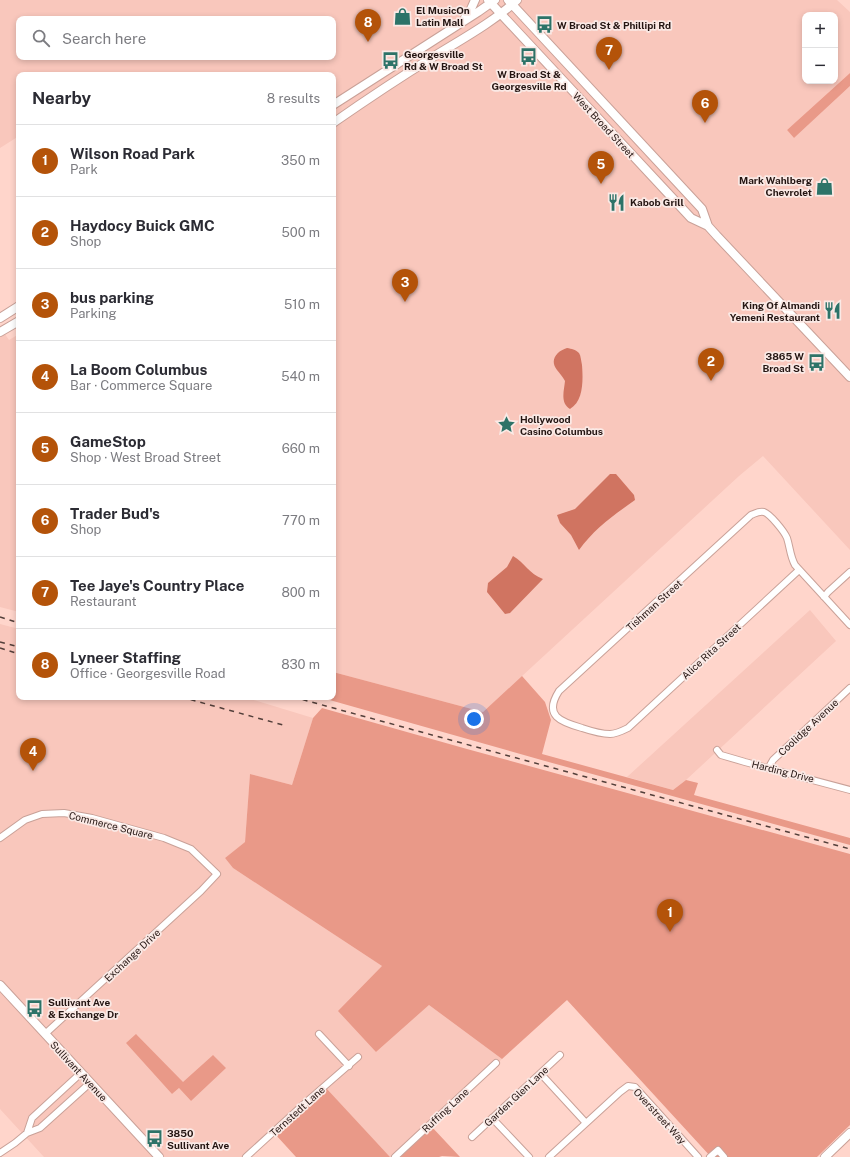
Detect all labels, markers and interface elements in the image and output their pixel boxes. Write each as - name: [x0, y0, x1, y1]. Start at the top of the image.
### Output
- place label: El MusicOn Latin Mall: [416, 4, 470, 28]
- shop icon: El MusicOn Latin Mall: [393, 6, 413, 26]
- pin: 8: [355, 9, 381, 42]
- map controls: [802, 12, 838, 84]
- button: +: [802, 12, 838, 48]
- bus stop icon: W Broad St & Phillipi Rd: [534, 15, 554, 35]
- search box: [16, 16, 336, 60]
- place label: W Broad St & Phillipi Rd: [557, 19, 671, 31]
- icon: search: [30, 27, 52, 49]
- text: Search here: [62, 30, 146, 47]
- pin: 7: [596, 37, 622, 70]
- bus stop icon: W Broad St & Georgesville Rd: [519, 47, 539, 67]
- place label: Georgesville Rd & W Broad St: [404, 48, 483, 72]
- button: −: [802, 48, 838, 84]
- bus stop icon: Georgesville Rd & W Broad St: [381, 50, 401, 70]
- place label: W Broad St & Georgesville Rd: [491, 68, 567, 92]
- text: Nearby: [32, 88, 91, 108]
- street label: West Broad Street: [571, 90, 638, 160]
- pin: 6: [692, 90, 718, 123]
- text: 8 results: [267, 91, 320, 106]
- text: Wilson Road Park: [70, 145, 195, 162]
- pin: 5: [588, 151, 614, 184]
- text: 1: [42, 153, 48, 168]
- text: 350 m: [281, 153, 320, 168]
- text: Park: [70, 162, 98, 177]
- place label: Mark Wahlberg Chevrolet: [739, 174, 813, 198]
- shop icon: Mark Wahlberg Chevrolet: [815, 176, 835, 196]
- restaurant icon: Kabob Grill: [607, 192, 627, 212]
- place label: Kabob Grill: [630, 196, 684, 208]
- text: Haydocy Buick GMC: [70, 217, 215, 234]
- text: 2: [41, 225, 49, 240]
- text: 500 m: [281, 225, 320, 240]
- text: Shop: [70, 234, 101, 249]
- pin: 3: [392, 269, 418, 302]
- text: bus parking: [70, 289, 154, 306]
- text: 3: [41, 297, 49, 312]
- text: 510 m: [284, 297, 320, 312]
- place label: King Of Almandi Yemeni Restaurant: [730, 299, 820, 323]
- restaurant icon: King Of Almandi Yemeni Restaurant: [823, 301, 843, 321]
- text: Parking: [70, 306, 117, 321]
- pin: 2: [698, 348, 724, 381]
- place label: 3865 W Broad St: [762, 350, 804, 374]
- bus stop icon: 3865 W Broad St: [807, 352, 827, 372]
- text: La Boom Columbus: [70, 361, 207, 378]
- text: 4: [41, 369, 49, 384]
- text: 540 m: [281, 369, 320, 384]
- text: Bar · Commerce Square: [70, 378, 212, 393]
- place label: Hollywood Casino Columbus: [520, 413, 603, 437]
- place icon: Hollywood Casino Columbus: [497, 415, 517, 435]
- text: GameStop: [70, 433, 146, 450]
- text: 5: [41, 441, 49, 456]
- text: 660 m: [282, 441, 320, 456]
- text: Shop · West Broad Street: [70, 450, 221, 465]
- text: Trader Bud's: [70, 505, 160, 522]
- text: 6: [41, 513, 49, 528]
- text: 770 m: [282, 513, 320, 528]
- text: Shop: [70, 522, 101, 537]
- text: Tee Jaye's Country Place: [70, 577, 244, 594]
- street label: Tishman Street: [624, 577, 684, 633]
- text: 7: [41, 585, 49, 600]
- text: 800 m: [281, 585, 320, 600]
- text: Restaurant: [70, 594, 136, 609]
- street label: Alice Rita Street: [679, 621, 743, 681]
- text: Lyneer Staffing: [70, 649, 181, 666]
- text: 8: [41, 657, 49, 672]
- text: 830 m: [281, 657, 320, 672]
- text: Office · Georgesville Road: [70, 666, 225, 681]
- street label: Coolidge Avenue: [775, 696, 841, 758]
- your location: [464, 709, 484, 729]
- pin: 4: [20, 738, 46, 771]
- street label: Harding Drive: [751, 757, 816, 785]
- street label: Commerce Square: [68, 809, 155, 841]
- pin: 1: [657, 899, 683, 932]
- street label: Exchange Drive: [102, 926, 163, 984]
- place label: Sullivant Ave & Exchange Dr: [48, 996, 118, 1020]
- bus stop icon: Sullivant Ave & Exchange Dr: [25, 998, 45, 1018]
- street label: Sullivant Avenue: [48, 1039, 110, 1104]
- street label: Garden Glen Lane: [482, 1063, 551, 1129]
- street label: Ternstedt Lane: [267, 1083, 327, 1139]
- street label: Ruffing Lane: [419, 1085, 471, 1135]
- street label: Overstreet Way: [631, 1086, 689, 1147]
- place label: 3850 Sullivant Ave: [167, 1127, 229, 1151]
- bus stop icon: 3850 Sullivant Ave: [144, 1129, 164, 1149]

